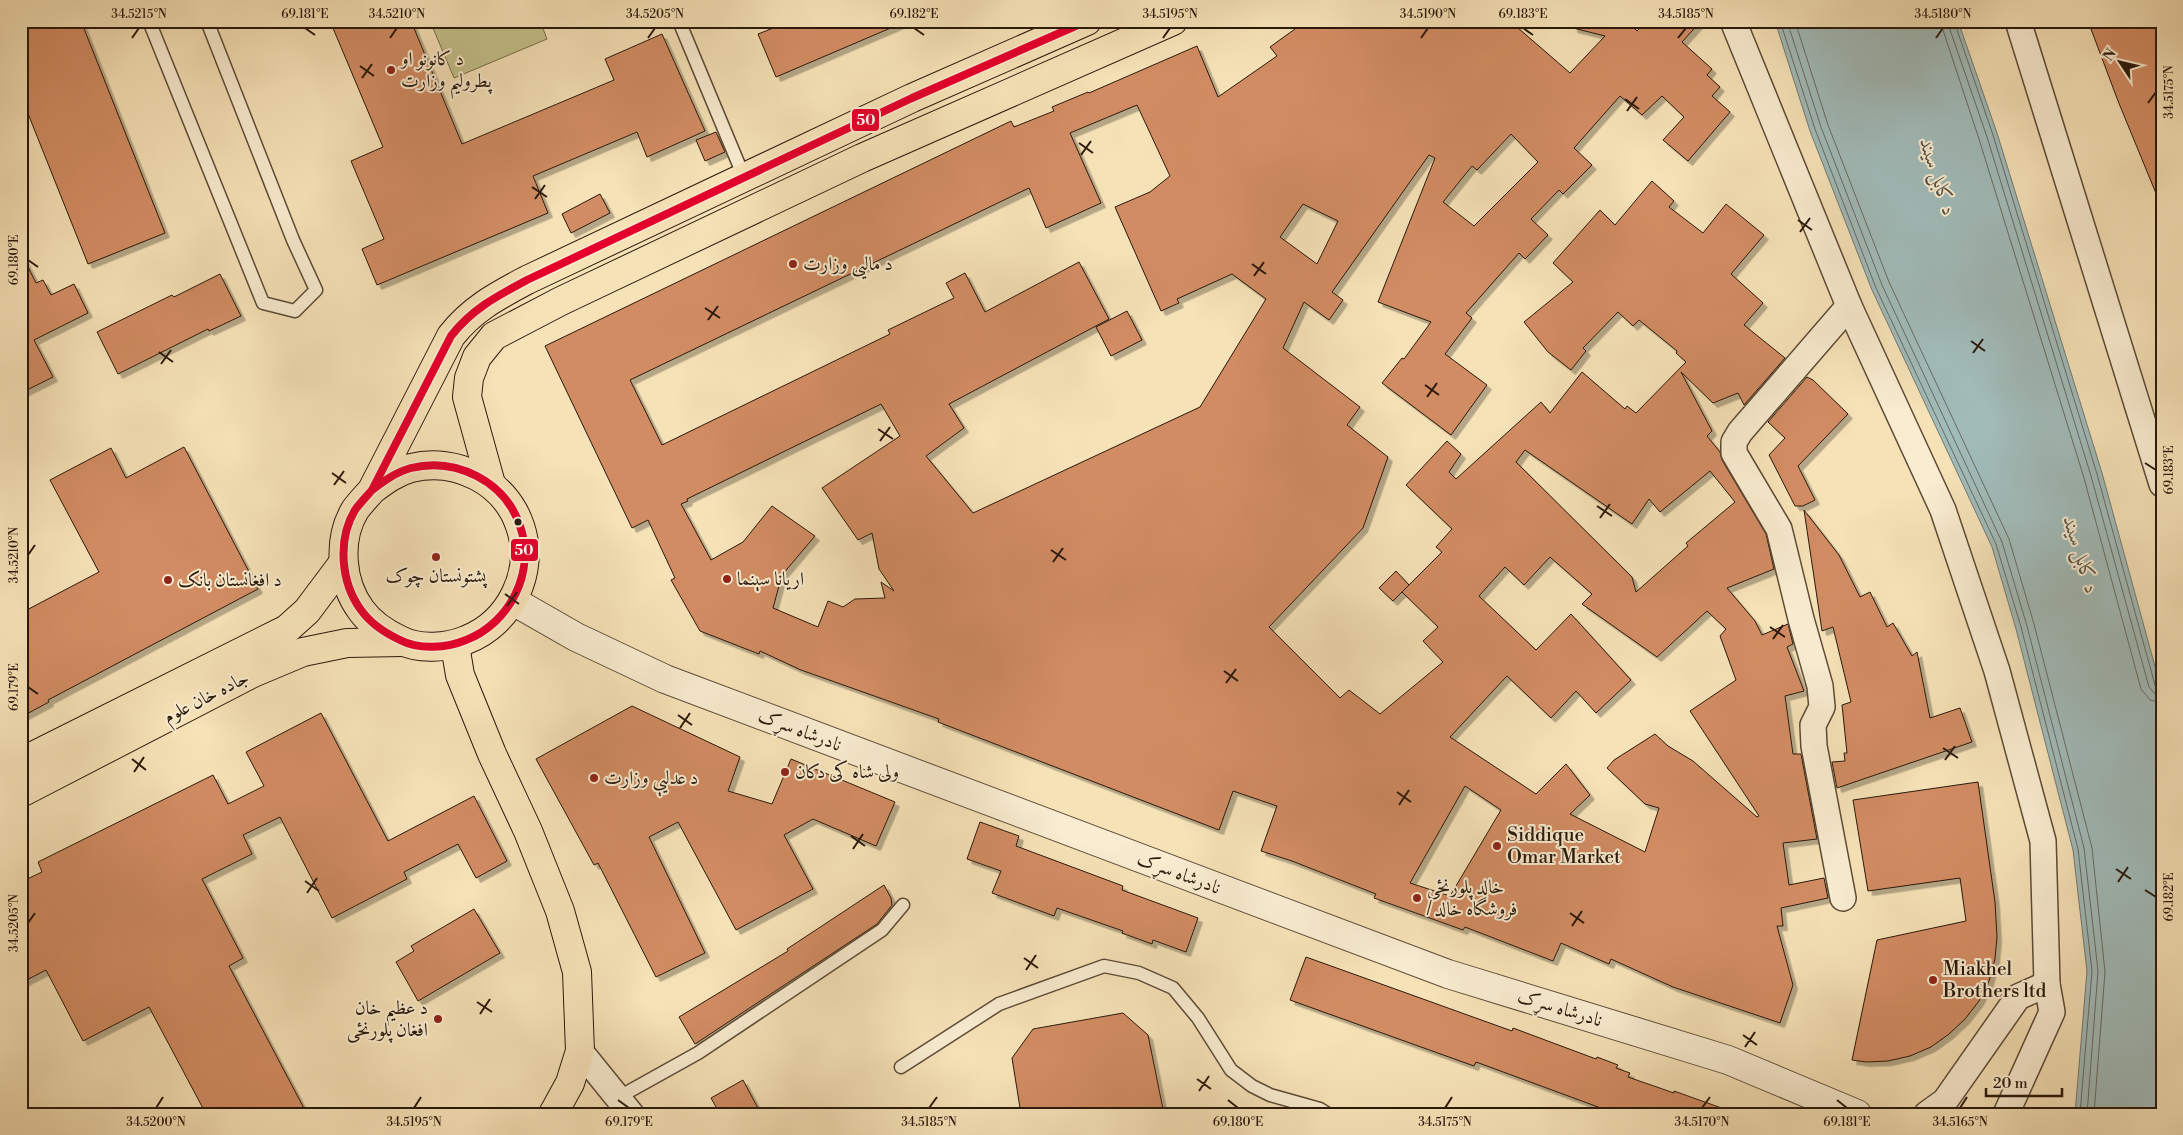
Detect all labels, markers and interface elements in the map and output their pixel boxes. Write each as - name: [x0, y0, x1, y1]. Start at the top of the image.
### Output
- text: 34.5215°N: [111, 7, 167, 22]
- text: 69.181°E: [281, 7, 329, 22]
- text: 34.5210°N: [369, 7, 425, 22]
- text: 34.5205°N: [626, 7, 684, 22]
- text: 69.182°E: [889, 7, 939, 22]
- text: 34.5195°N: [1142, 7, 1198, 22]
- text: 34.5190°N: [1400, 7, 1456, 22]
- text: 69.183°E: [1498, 7, 1548, 22]
- text: 34.5185°N: [1658, 7, 1714, 22]
- text: 34.5180°N: [1915, 7, 1971, 22]
- north arrow: [2096, 38, 2146, 88]
- text: N: [2100, 45, 2121, 65]
- place label: د کانونو او پطرولیم وزارت: [399, 47, 493, 100]
- marker: د کانونو او پطرولیم وزارت: [385, 64, 397, 76]
- text: 34.5175°N: [2162, 65, 2177, 119]
- line badge: 50: [851, 108, 880, 132]
- text: 50: [857, 112, 875, 130]
- water label: د کابل سيند: [1912, 135, 1961, 219]
- text: 69.180°E: [7, 235, 22, 285]
- place label: د مالیی وزارت: [803, 252, 893, 280]
- marker: د مالیی وزارت: [787, 258, 799, 270]
- text: 69.183°E: [2162, 445, 2177, 495]
- water label: د کابل سيند: [2055, 513, 2104, 597]
- unlabelled marker: [513, 517, 523, 527]
- text: 34.5210°N: [7, 527, 22, 583]
- line badge: 50: [510, 538, 539, 562]
- text: 50: [515, 542, 533, 560]
- marker: پشتونستان چوک: [430, 551, 442, 563]
- place label: پشتونستان چوک: [385, 564, 488, 589]
- place label: اريانا سېنما: [737, 567, 804, 592]
- place label: د افغانستان بانک: [178, 568, 282, 592]
- marker: اريانا سېنما: [721, 573, 733, 585]
- marker: د افغانستان بانک: [162, 574, 174, 586]
- text: 69.179°E: [7, 663, 22, 711]
- street label: جادہ خان علوم: [159, 665, 255, 732]
- street label: نادرشاه سړک: [754, 703, 845, 760]
- place label: ولی شاہ کی دکان: [795, 760, 899, 784]
- place label: د عدلیې وزارت: [604, 766, 698, 797]
- marker: ولی شاہ کی دکان: [779, 766, 791, 778]
- marker: د عدلیې وزارت: [588, 772, 600, 784]
- place label: Siddique Omar Market: [1507, 823, 1621, 869]
- marker: Siddique Omar Market: [1491, 840, 1503, 852]
- street label: نادرشاه سړک: [1133, 846, 1224, 903]
- text: 69.182°E: [2162, 872, 2177, 922]
- place label: خالد پلورنځی / فروشگاه خالد: [1426, 875, 1517, 921]
- marker: خالد پلورنځی / فروشگاه خالد: [1411, 892, 1423, 904]
- text: 34.5205°N: [7, 894, 22, 952]
- place label: Miakhel Brothers ltd: [1942, 957, 2047, 1003]
- marker: Miakhel Brothers ltd: [1927, 974, 1939, 986]
- street label: نادرشاه سړک: [1514, 984, 1605, 1035]
- place label: د عظیم خان افغان پلورنځی: [347, 996, 428, 1043]
- marker: د عظیم خان افغان پلورنځی: [432, 1013, 444, 1025]
- scale bar: [1986, 1065, 2062, 1097]
- text: 20 m: [1993, 1074, 2028, 1093]
- text: 34.5200°N: [126, 1115, 186, 1130]
- text: 34.5195°N: [386, 1115, 442, 1130]
- text: 69.179°E: [605, 1115, 653, 1130]
- text: 34.5185°N: [901, 1115, 957, 1130]
- text: 69.180°E: [1213, 1115, 1263, 1130]
- text: 34.5175°N: [1418, 1115, 1472, 1130]
- text: 34.5170°N: [1675, 1115, 1729, 1130]
- text: 69.181°E: [1823, 1115, 1871, 1130]
- text: 34.5165°N: [1932, 1115, 1988, 1130]

